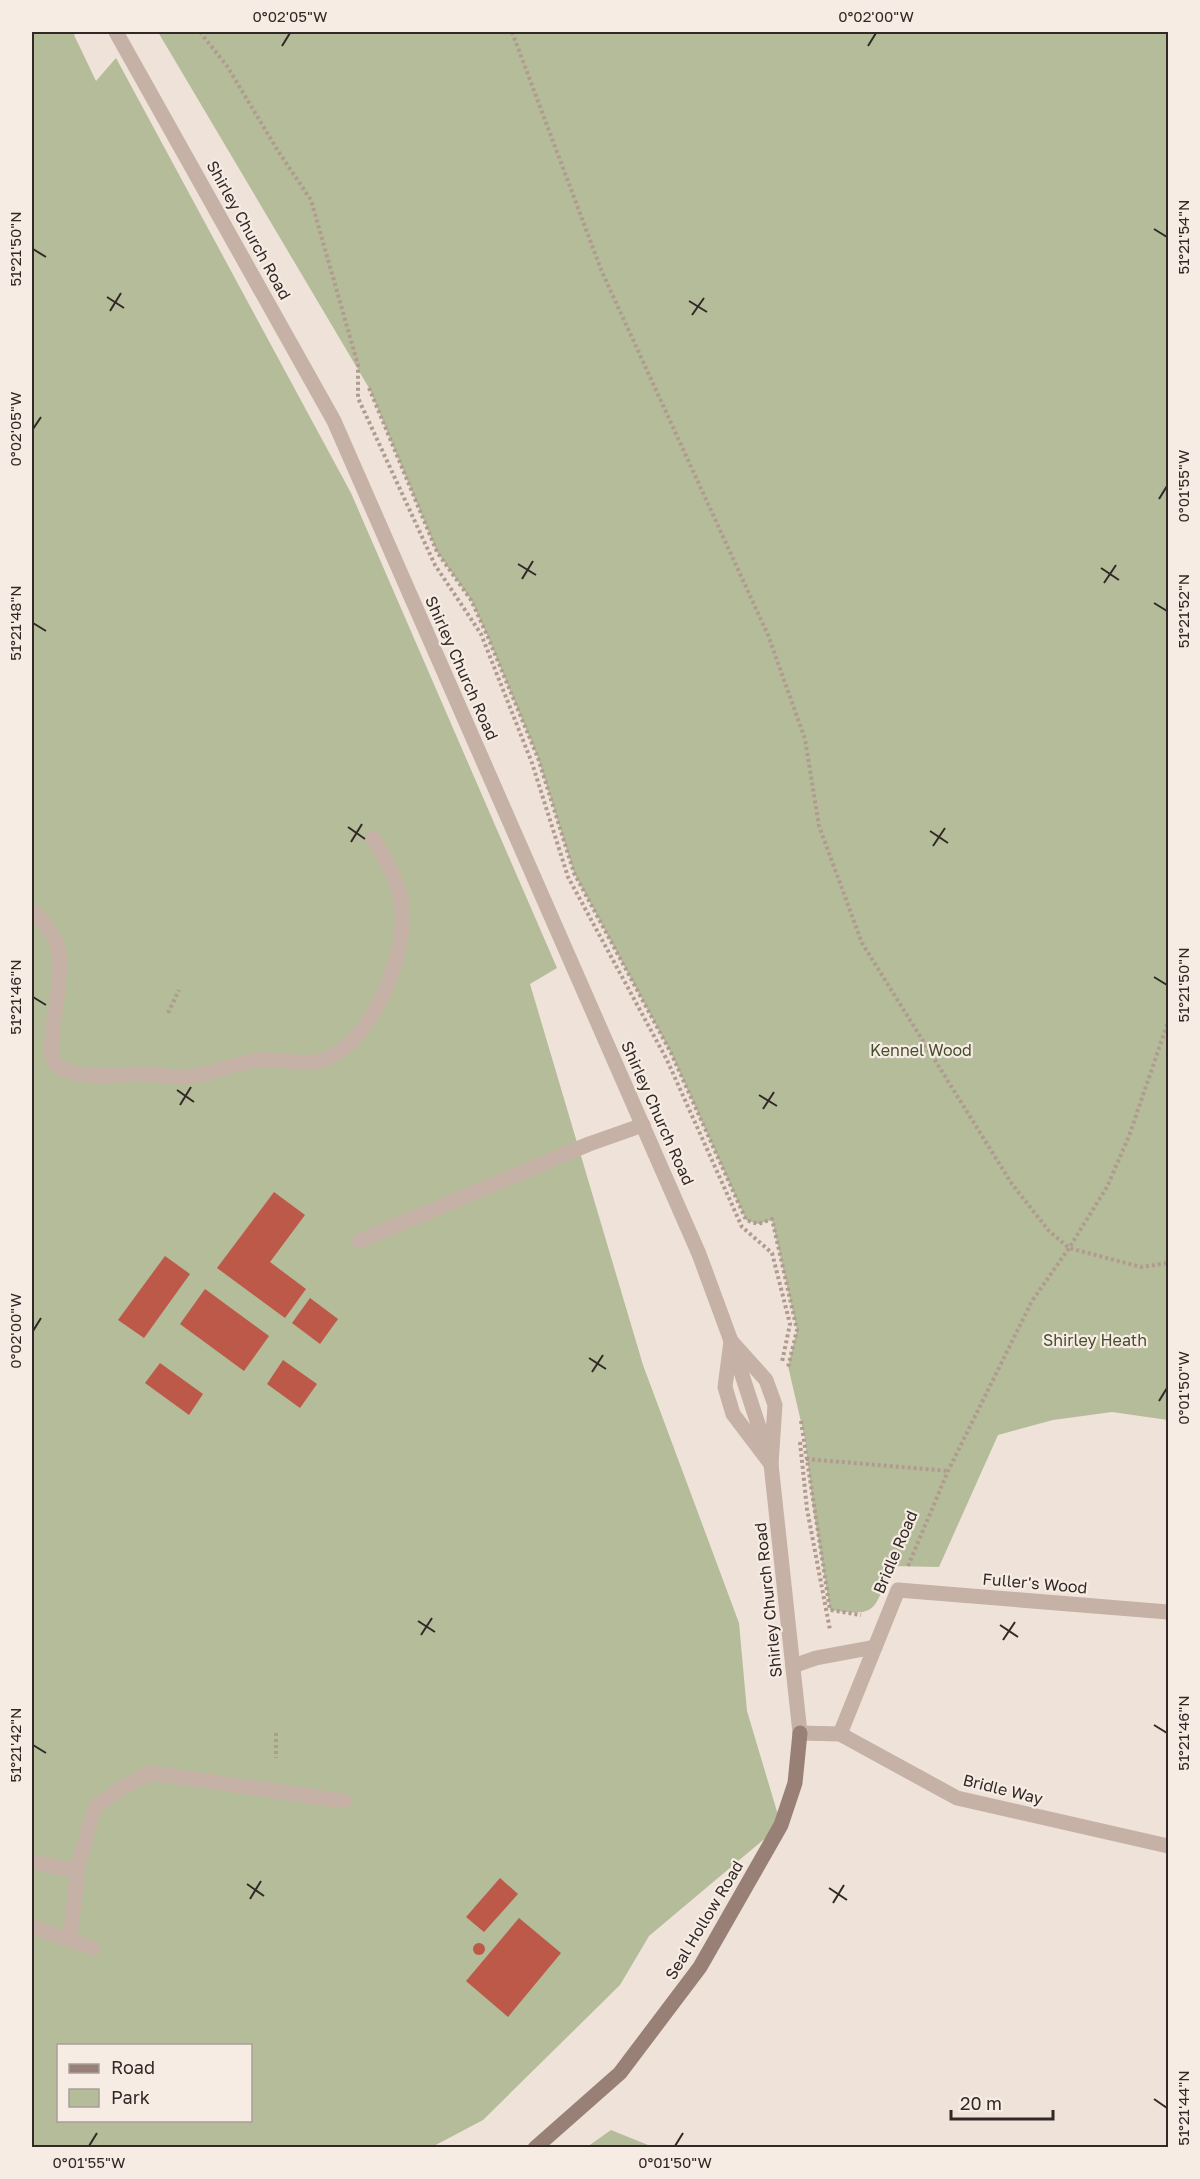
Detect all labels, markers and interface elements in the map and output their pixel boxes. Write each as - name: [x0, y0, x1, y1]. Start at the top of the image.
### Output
- text: 0°02'05"W: [252, 7, 328, 25]
- text: 0°02'00"W: [838, 7, 914, 25]
- street label: Shirley Church Road: [203, 157, 295, 303]
- text: 51°21'54"N: [1174, 199, 1192, 275]
- text: 51°21'50"N: [6, 211, 24, 287]
- text: 0°02'05"W: [6, 391, 24, 467]
- text: 0°01'55"W: [1174, 450, 1192, 522]
- text: 51°21'52"N: [1174, 574, 1192, 648]
- text: 51°21'48"N: [6, 585, 24, 661]
- street label: Shirley Church Road: [421, 593, 503, 743]
- text: 51°21'50"N: [1174, 947, 1192, 1023]
- text: 51°21'46"N: [6, 959, 24, 1035]
- street label: Shirley Church Road: [617, 1038, 699, 1188]
- park label: Kennel Wood: [870, 1040, 972, 1060]
- text: 0°02'00"W: [6, 1293, 24, 1369]
- park label: Shirley Heath: [1043, 1330, 1147, 1350]
- text: 0°01'50"W: [1174, 1351, 1192, 1425]
- street label: Bridle Road: [868, 1507, 922, 1597]
- street label: Shirley Church Road: [750, 1522, 786, 1678]
- street label: Fuller's Wood: [982, 1568, 1088, 1598]
- text: 51°21'46"N: [1174, 1695, 1192, 1771]
- text: 51°21'42"N: [6, 1707, 24, 1783]
- street label: Bridle Way: [961, 1769, 1045, 1809]
- street label: Seal Hollow Road: [661, 1857, 747, 1983]
- legend: [57, 2044, 252, 2122]
- text: Road: [111, 2056, 155, 2078]
- text: 51°21'44"N: [1174, 2070, 1192, 2146]
- scale bar: [951, 2083, 1053, 2121]
- text: Park: [111, 2086, 150, 2108]
- text: 20 m: [960, 2092, 1002, 2114]
- text: 0°01'55"W: [53, 2153, 125, 2171]
- text: 0°01'50"W: [638, 2153, 712, 2171]

